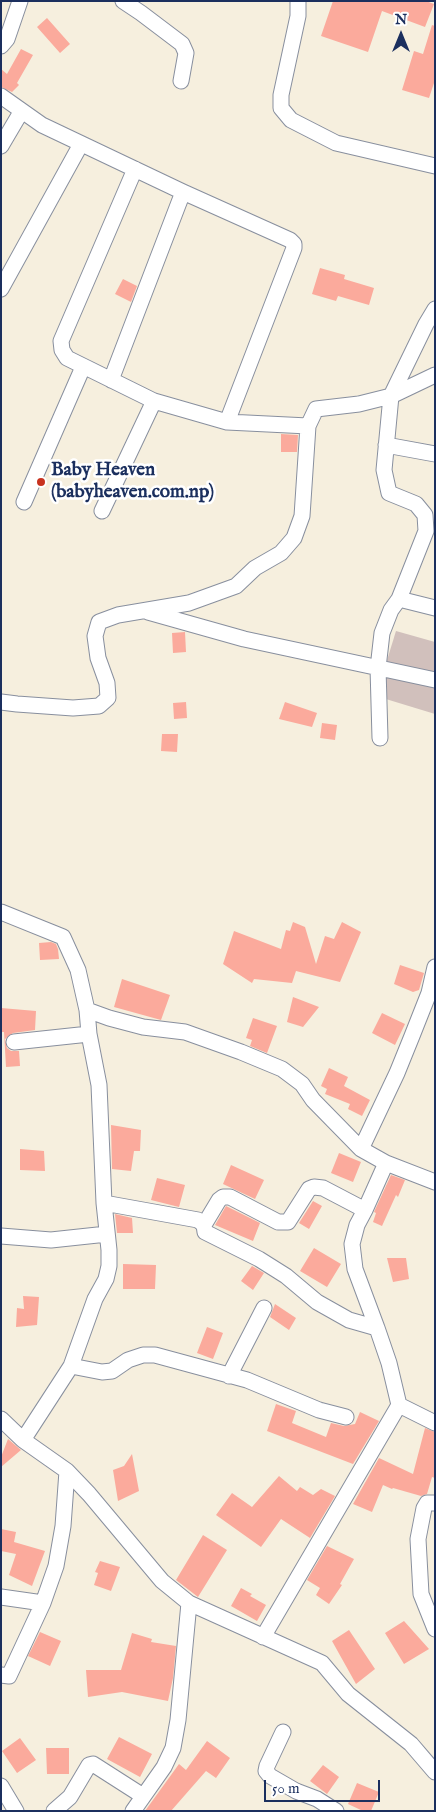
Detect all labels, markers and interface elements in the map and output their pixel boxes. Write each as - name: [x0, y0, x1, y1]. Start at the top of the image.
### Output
- north arrow: [376, 10, 426, 60]
- text: N: [395, 11, 407, 29]
- place label: Baby Heaven (babyheaven.com.np): [51, 460, 214, 504]
- marker: Baby Heaven (babyheaven.com.np): [35, 476, 47, 488]
- scale bar: [266, 1770, 382, 1802]
- text: 50 m: [272, 1779, 300, 1798]

